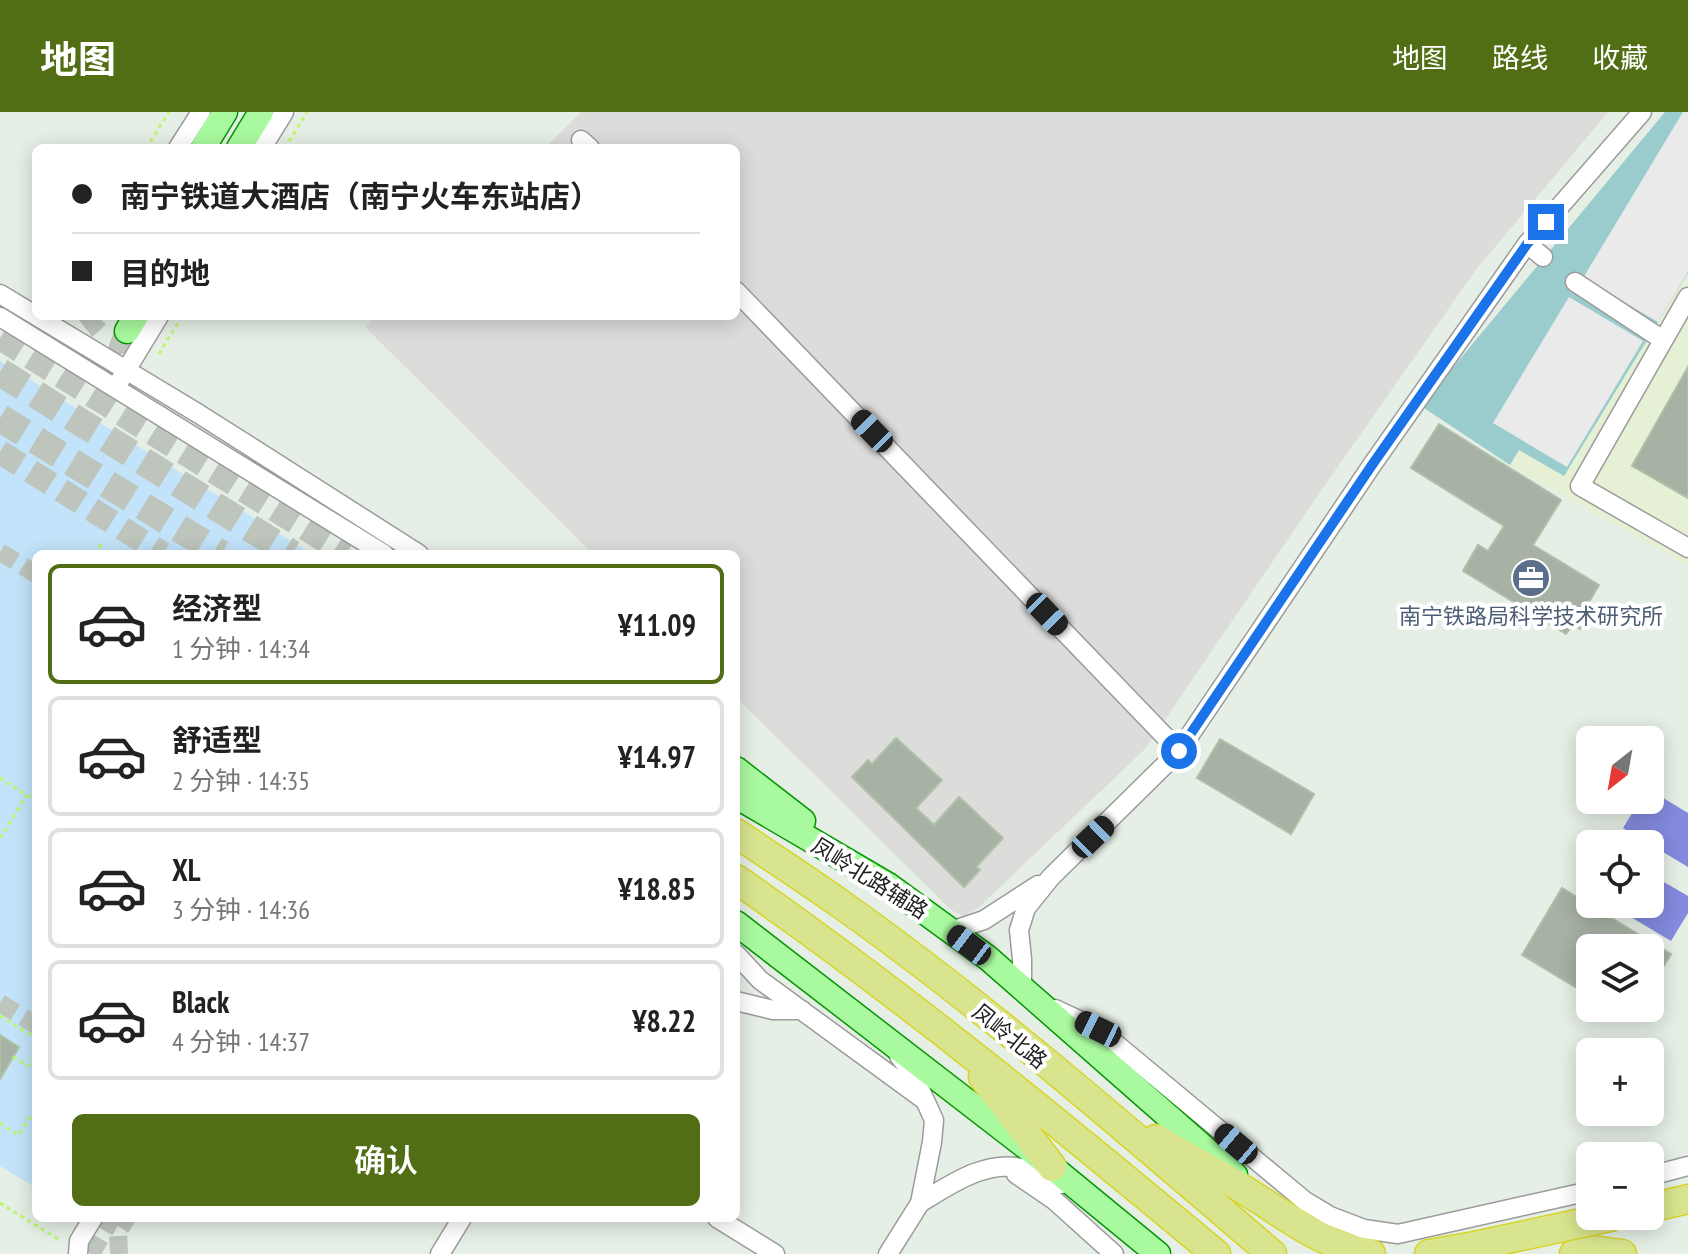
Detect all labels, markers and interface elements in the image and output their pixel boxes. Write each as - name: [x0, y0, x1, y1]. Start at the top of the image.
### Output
- text: 地图: [40, 34, 116, 83]
- text: 地图: [1392, 39, 1448, 76]
- text: 路线: [1492, 39, 1548, 76]
- text: 收藏: [1592, 39, 1648, 76]
- text: 南宁铁道大酒店（南宁火车东站店）: [120, 176, 600, 215]
- route end: [1528, 204, 1564, 240]
- text: 目的地: [120, 253, 210, 292]
- car: [847, 405, 897, 457]
- office icon: 南宁铁路局科学技术研究所: [1510, 557, 1552, 599]
- icon: car: [76, 588, 148, 660]
- text: 经济型: [172, 588, 262, 627]
- car: [1022, 588, 1072, 640]
- place label: 南宁铁路局科学技术研究所: [1399, 602, 1663, 630]
- text: ¥11.09: [618, 605, 696, 644]
- text: 1 分钟 · 14:34: [172, 632, 310, 665]
- icon: car: [76, 720, 148, 792]
- text: 舒适型: [172, 720, 262, 759]
- north arrow: [1576, 726, 1664, 814]
- map controls: [1576, 726, 1664, 1230]
- route start: [1161, 733, 1197, 769]
- text: ¥14.97: [618, 737, 696, 776]
- text: 2 分钟 · 14:35: [172, 764, 310, 797]
- car: [1067, 812, 1119, 862]
- button: locate: [1576, 830, 1664, 918]
- street label: 凤岭北路辅路: [807, 831, 933, 925]
- text: XL: [172, 850, 201, 889]
- icon: car: [76, 852, 148, 924]
- text: ¥18.85: [618, 869, 696, 908]
- text: 3 分钟 · 14:36: [172, 893, 310, 926]
- car: [943, 921, 995, 969]
- button: layers: [1576, 934, 1664, 1022]
- text: Black: [172, 982, 229, 1021]
- icon: car: [76, 984, 148, 1056]
- street label: 凤岭北路: [967, 997, 1053, 1075]
- text: ¥8.22: [632, 1001, 696, 1040]
- car: [1071, 1008, 1125, 1050]
- text: 4 分钟 · 14:37: [172, 1025, 310, 1058]
- button: +: [1576, 1038, 1664, 1126]
- button: 确认: [72, 1114, 700, 1206]
- car: [1210, 1119, 1262, 1169]
- button: −: [1576, 1142, 1664, 1230]

